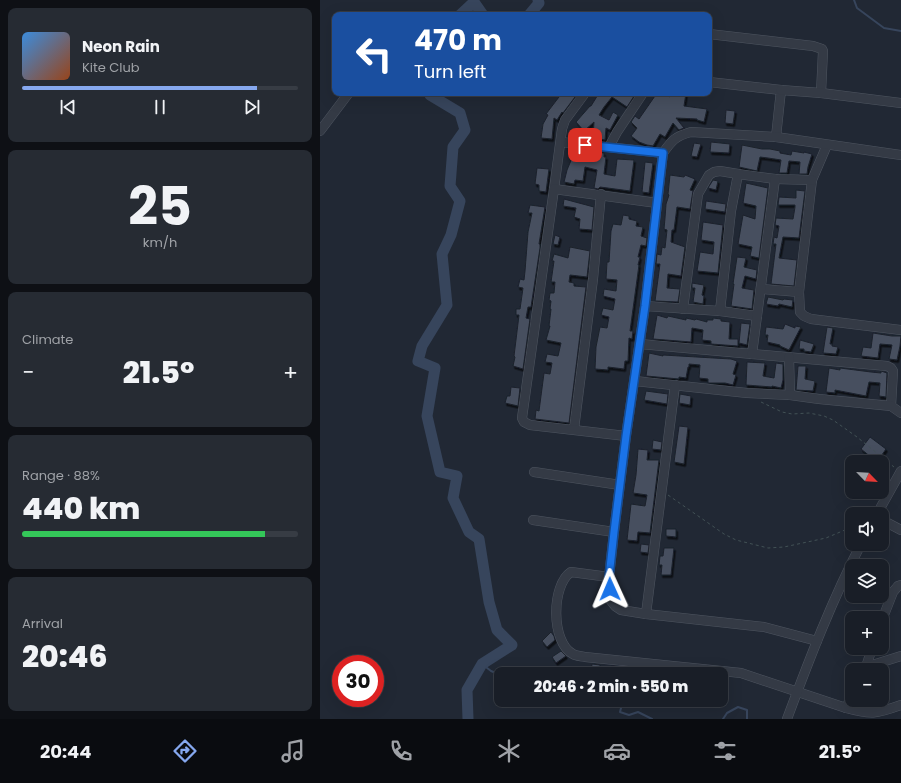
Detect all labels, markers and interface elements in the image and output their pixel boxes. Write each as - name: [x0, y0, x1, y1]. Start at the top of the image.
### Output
- text: 470 m: [414, 21, 502, 60]
- icon: left: [348, 28, 400, 80]
- text: Neon Rain: [82, 36, 160, 57]
- text: Kite Club: [82, 58, 140, 77]
- text: Turn left: [414, 59, 486, 84]
- icon: previous: [57, 96, 79, 118]
- icon: pause: [149, 96, 171, 118]
- icon: next: [241, 96, 263, 118]
- pin: [568, 128, 602, 162]
- icon: arrive: [574, 134, 596, 156]
- text: 25: [128, 170, 192, 243]
- text: km/h: [143, 233, 177, 252]
- text: Climate: [22, 330, 73, 349]
- text: 21.5°: [123, 351, 194, 394]
- text: −: [22, 357, 34, 388]
- text: +: [283, 357, 298, 388]
- north arrow: [845, 455, 889, 499]
- map controls: [845, 455, 889, 707]
- text: Range · 88%: [22, 466, 100, 485]
- text: 440 km: [22, 487, 140, 530]
- button: sound: [845, 507, 889, 551]
- button: layers: [845, 559, 889, 603]
- position arrow: [589, 568, 631, 610]
- button: +: [845, 611, 889, 655]
- text: Arrival: [22, 614, 63, 633]
- text: 20:46: [22, 635, 108, 678]
- speed limit sign: 30: [332, 655, 384, 707]
- button: −: [845, 663, 889, 707]
- text: 20:46 · 2 min · 550 m: [534, 676, 688, 697]
- icon: directions: [171, 737, 199, 765]
- icon: music: [279, 737, 307, 765]
- icon: phone: [387, 737, 415, 765]
- icon: climate: [495, 737, 523, 765]
- icon: car: [603, 737, 631, 765]
- icon: filters: [711, 737, 739, 765]
- text: 20:44: [40, 739, 91, 764]
- text: 21.5°: [819, 739, 861, 764]

